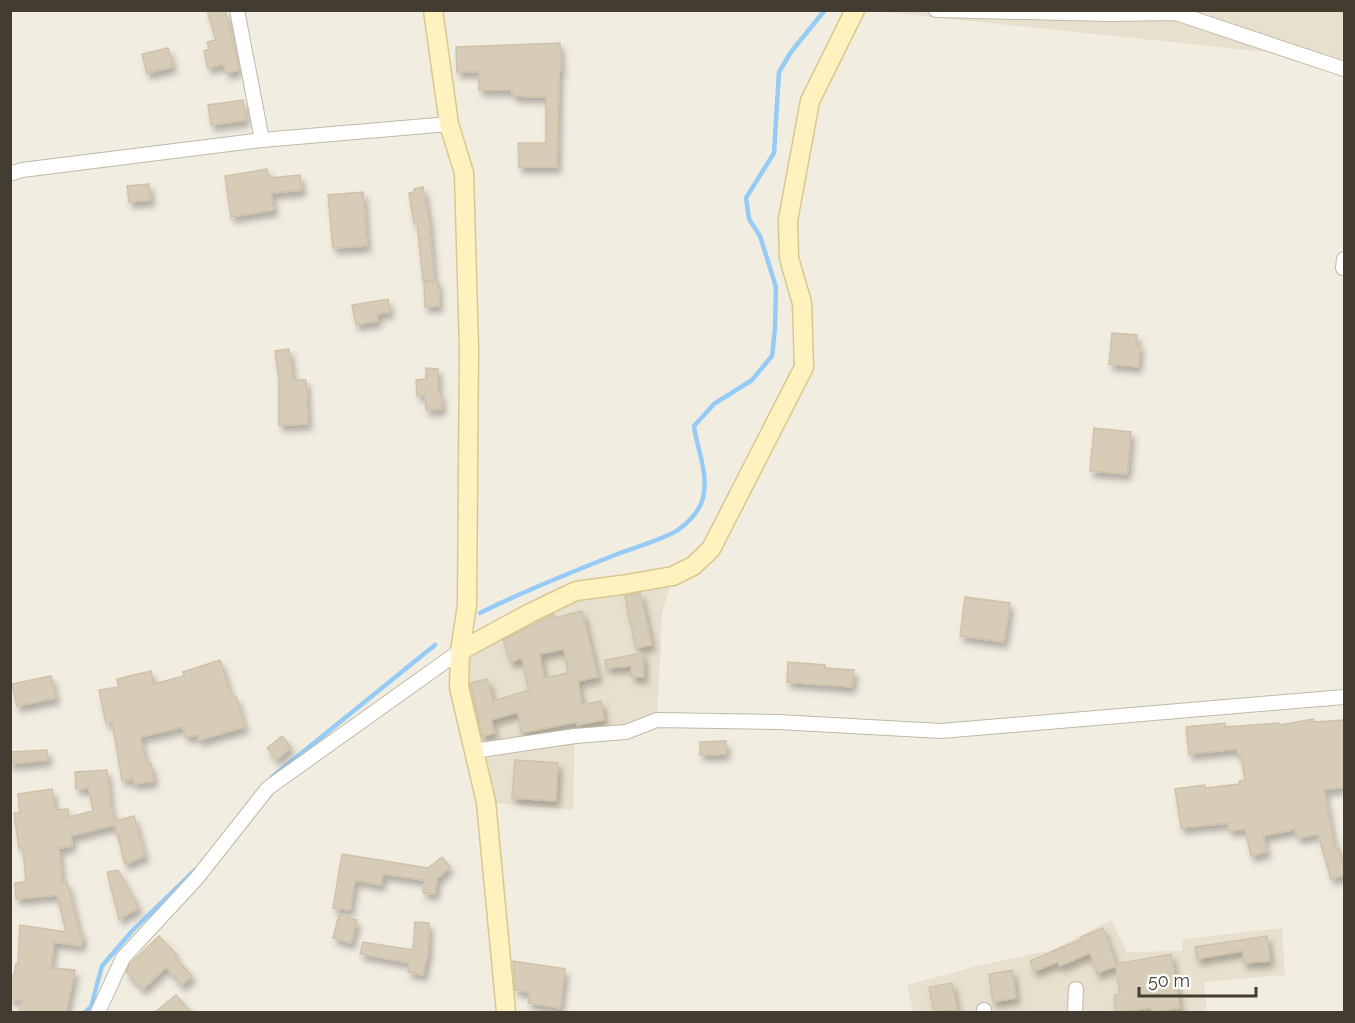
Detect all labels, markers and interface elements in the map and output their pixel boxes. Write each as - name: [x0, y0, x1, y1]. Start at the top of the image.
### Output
- scale bar: [1139, 960, 1256, 998]
- text: 50 m: [1148, 970, 1190, 991]

